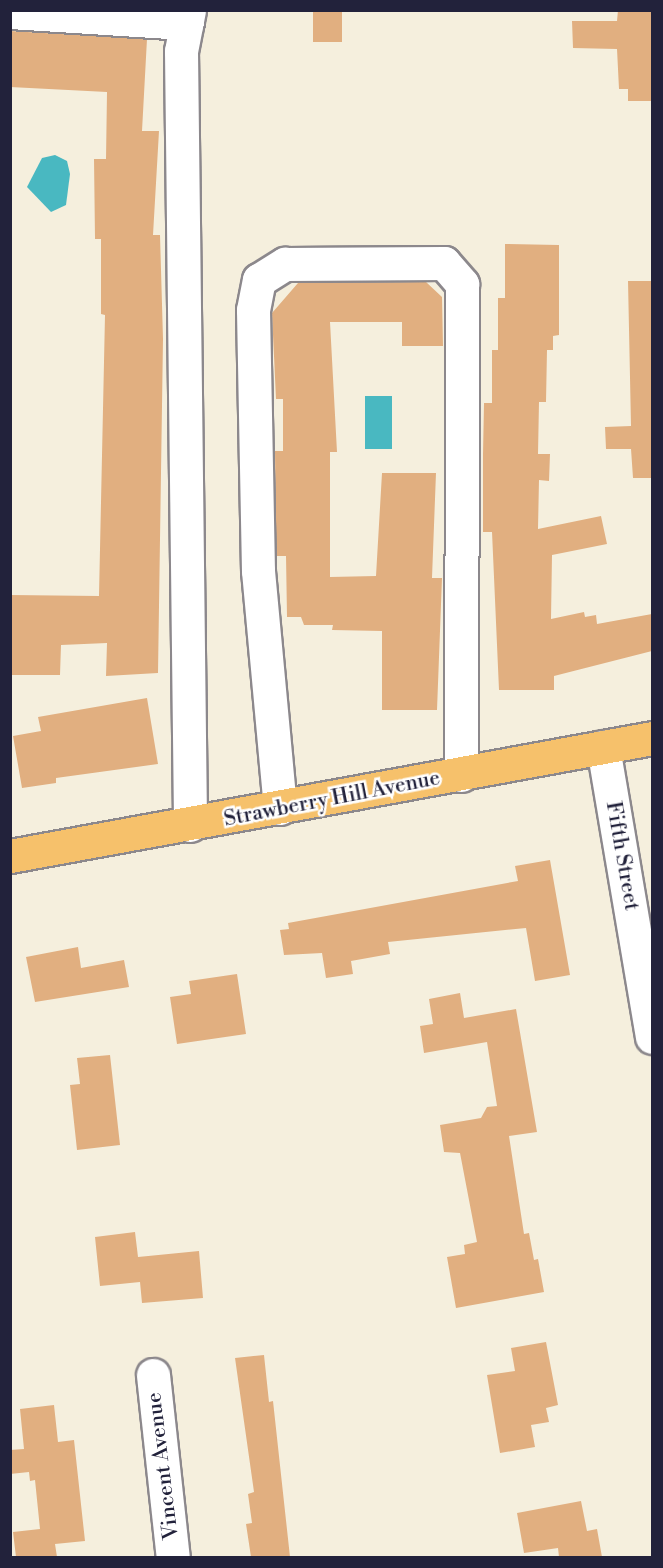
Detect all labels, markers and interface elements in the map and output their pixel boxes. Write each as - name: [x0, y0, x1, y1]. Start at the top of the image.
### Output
- street label: Strawberry Hill Avenue: [222, 766, 442, 832]
- street label: Fifth Street: [600, 799, 644, 913]
- street label: Vincent Avenue: [141, 1391, 185, 1541]

